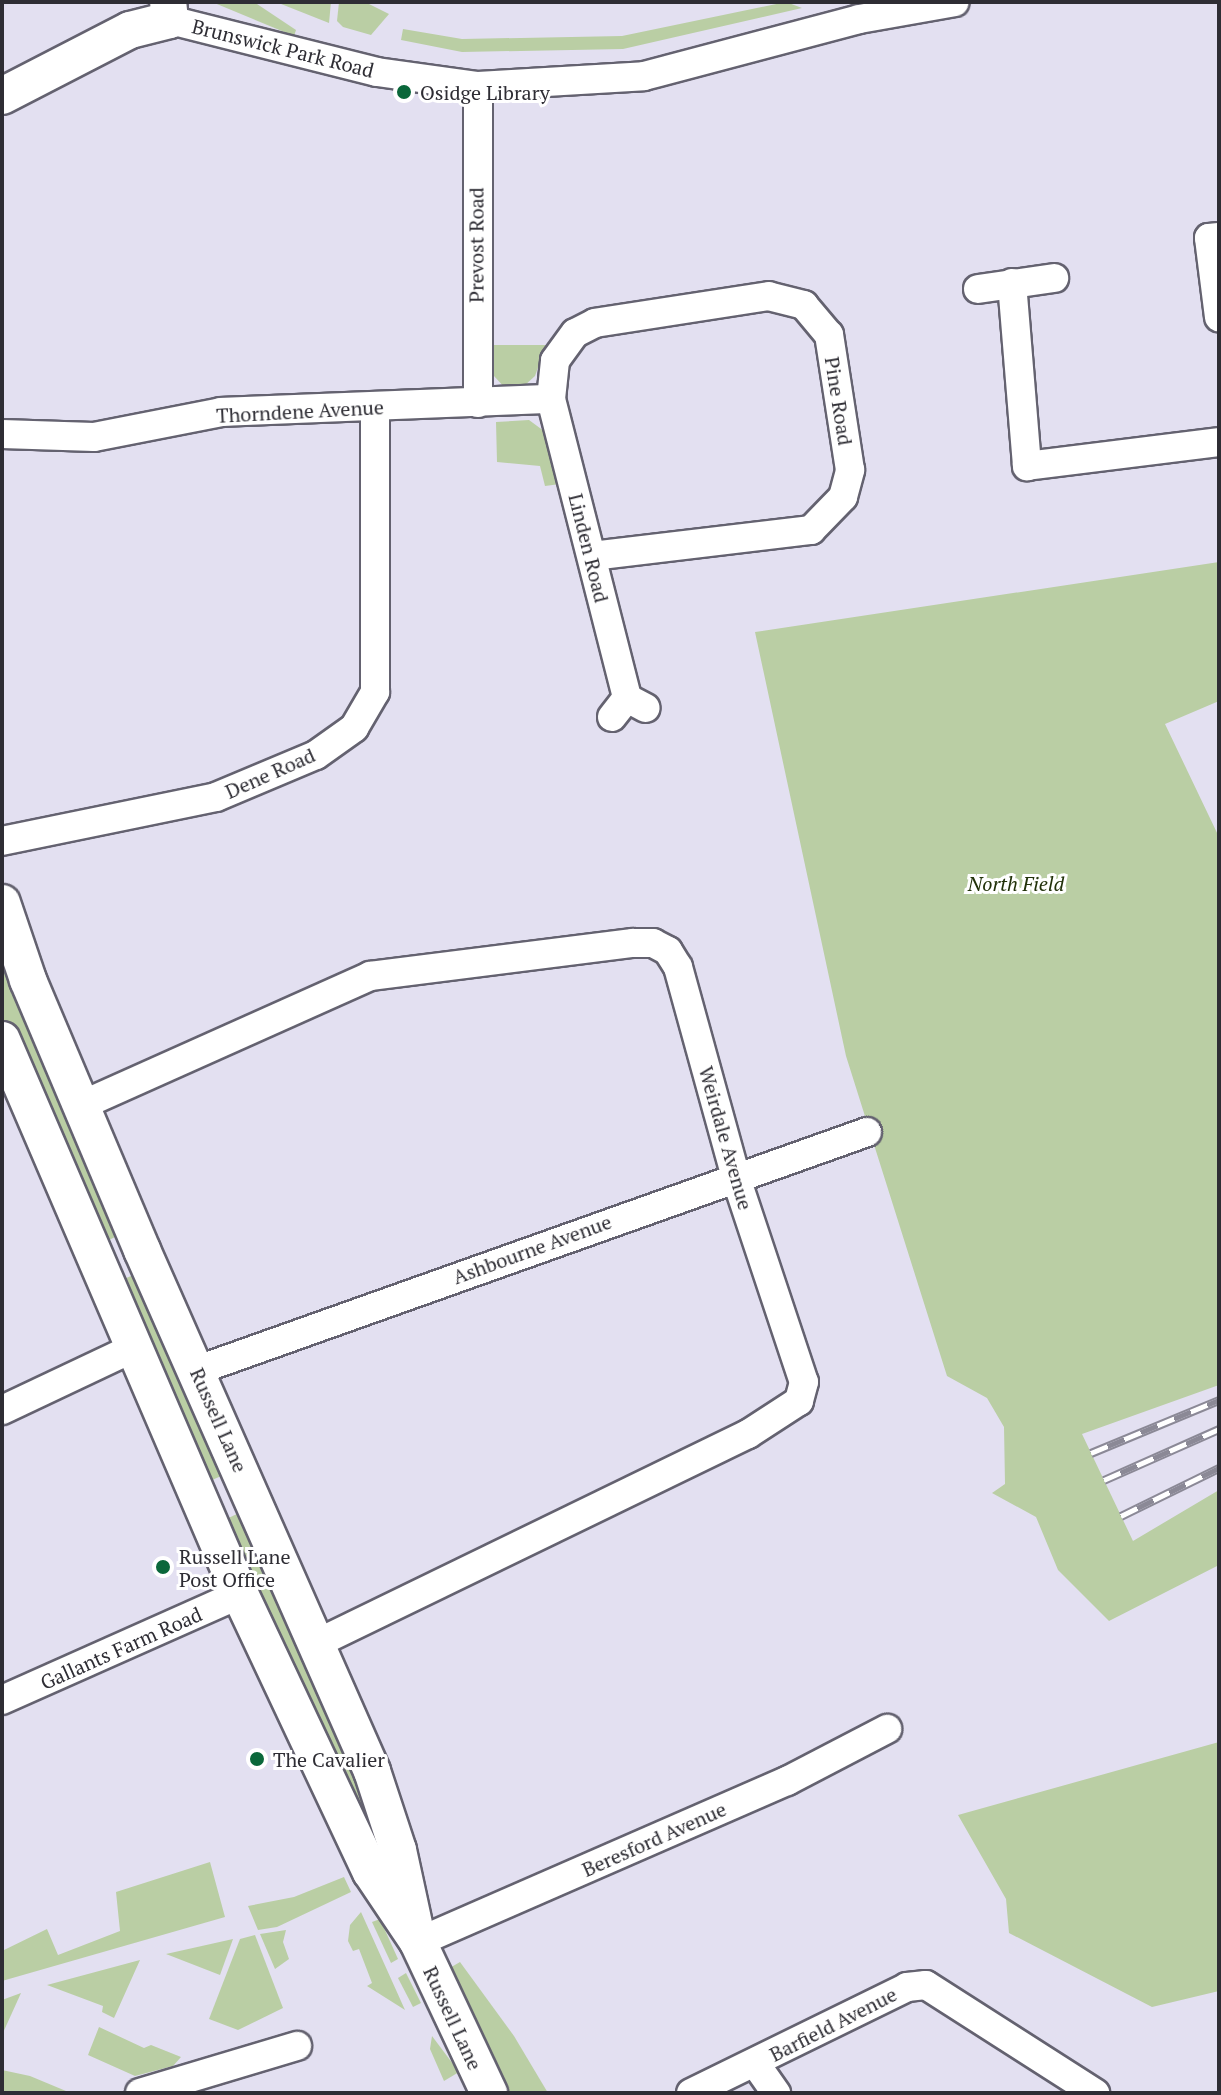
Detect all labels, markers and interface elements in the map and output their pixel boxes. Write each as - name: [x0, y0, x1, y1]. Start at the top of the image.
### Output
- street label: Brunswick Park Road: [190, 14, 376, 82]
- place label: Osidge Library: [420, 80, 550, 104]
- marker: Osidge Library: [395, 83, 413, 101]
- street label: Prevost Road: [464, 187, 488, 303]
- street label: Pine Road: [820, 355, 858, 447]
- street label: Thorndene Avenue: [215, 395, 385, 427]
- street label: Linden Road: [564, 491, 614, 605]
- street label: Dene Road: [221, 743, 319, 803]
- park label: North Field: [968, 871, 1064, 895]
- street label: Weirdale Avenue: [694, 1063, 758, 1213]
- street label: Ashbourne Avenue: [449, 1209, 615, 1289]
- street label: Russell Lane: [185, 1364, 253, 1476]
- place label: Russell Lane Post Office: [179, 1544, 291, 1591]
- marker: Russell Lane Post Office: [154, 1558, 172, 1576]
- street label: Gallants Farm Road: [37, 1602, 205, 1694]
- place label: The Cavalier: [273, 1747, 385, 1771]
- marker: The Cavalier: [248, 1750, 266, 1768]
- street label: Beresford Avenue: [578, 1796, 730, 1882]
- street label: Russell Lane: [419, 1962, 487, 2074]
- street label: Barfield Avenue: [765, 1982, 901, 2066]

